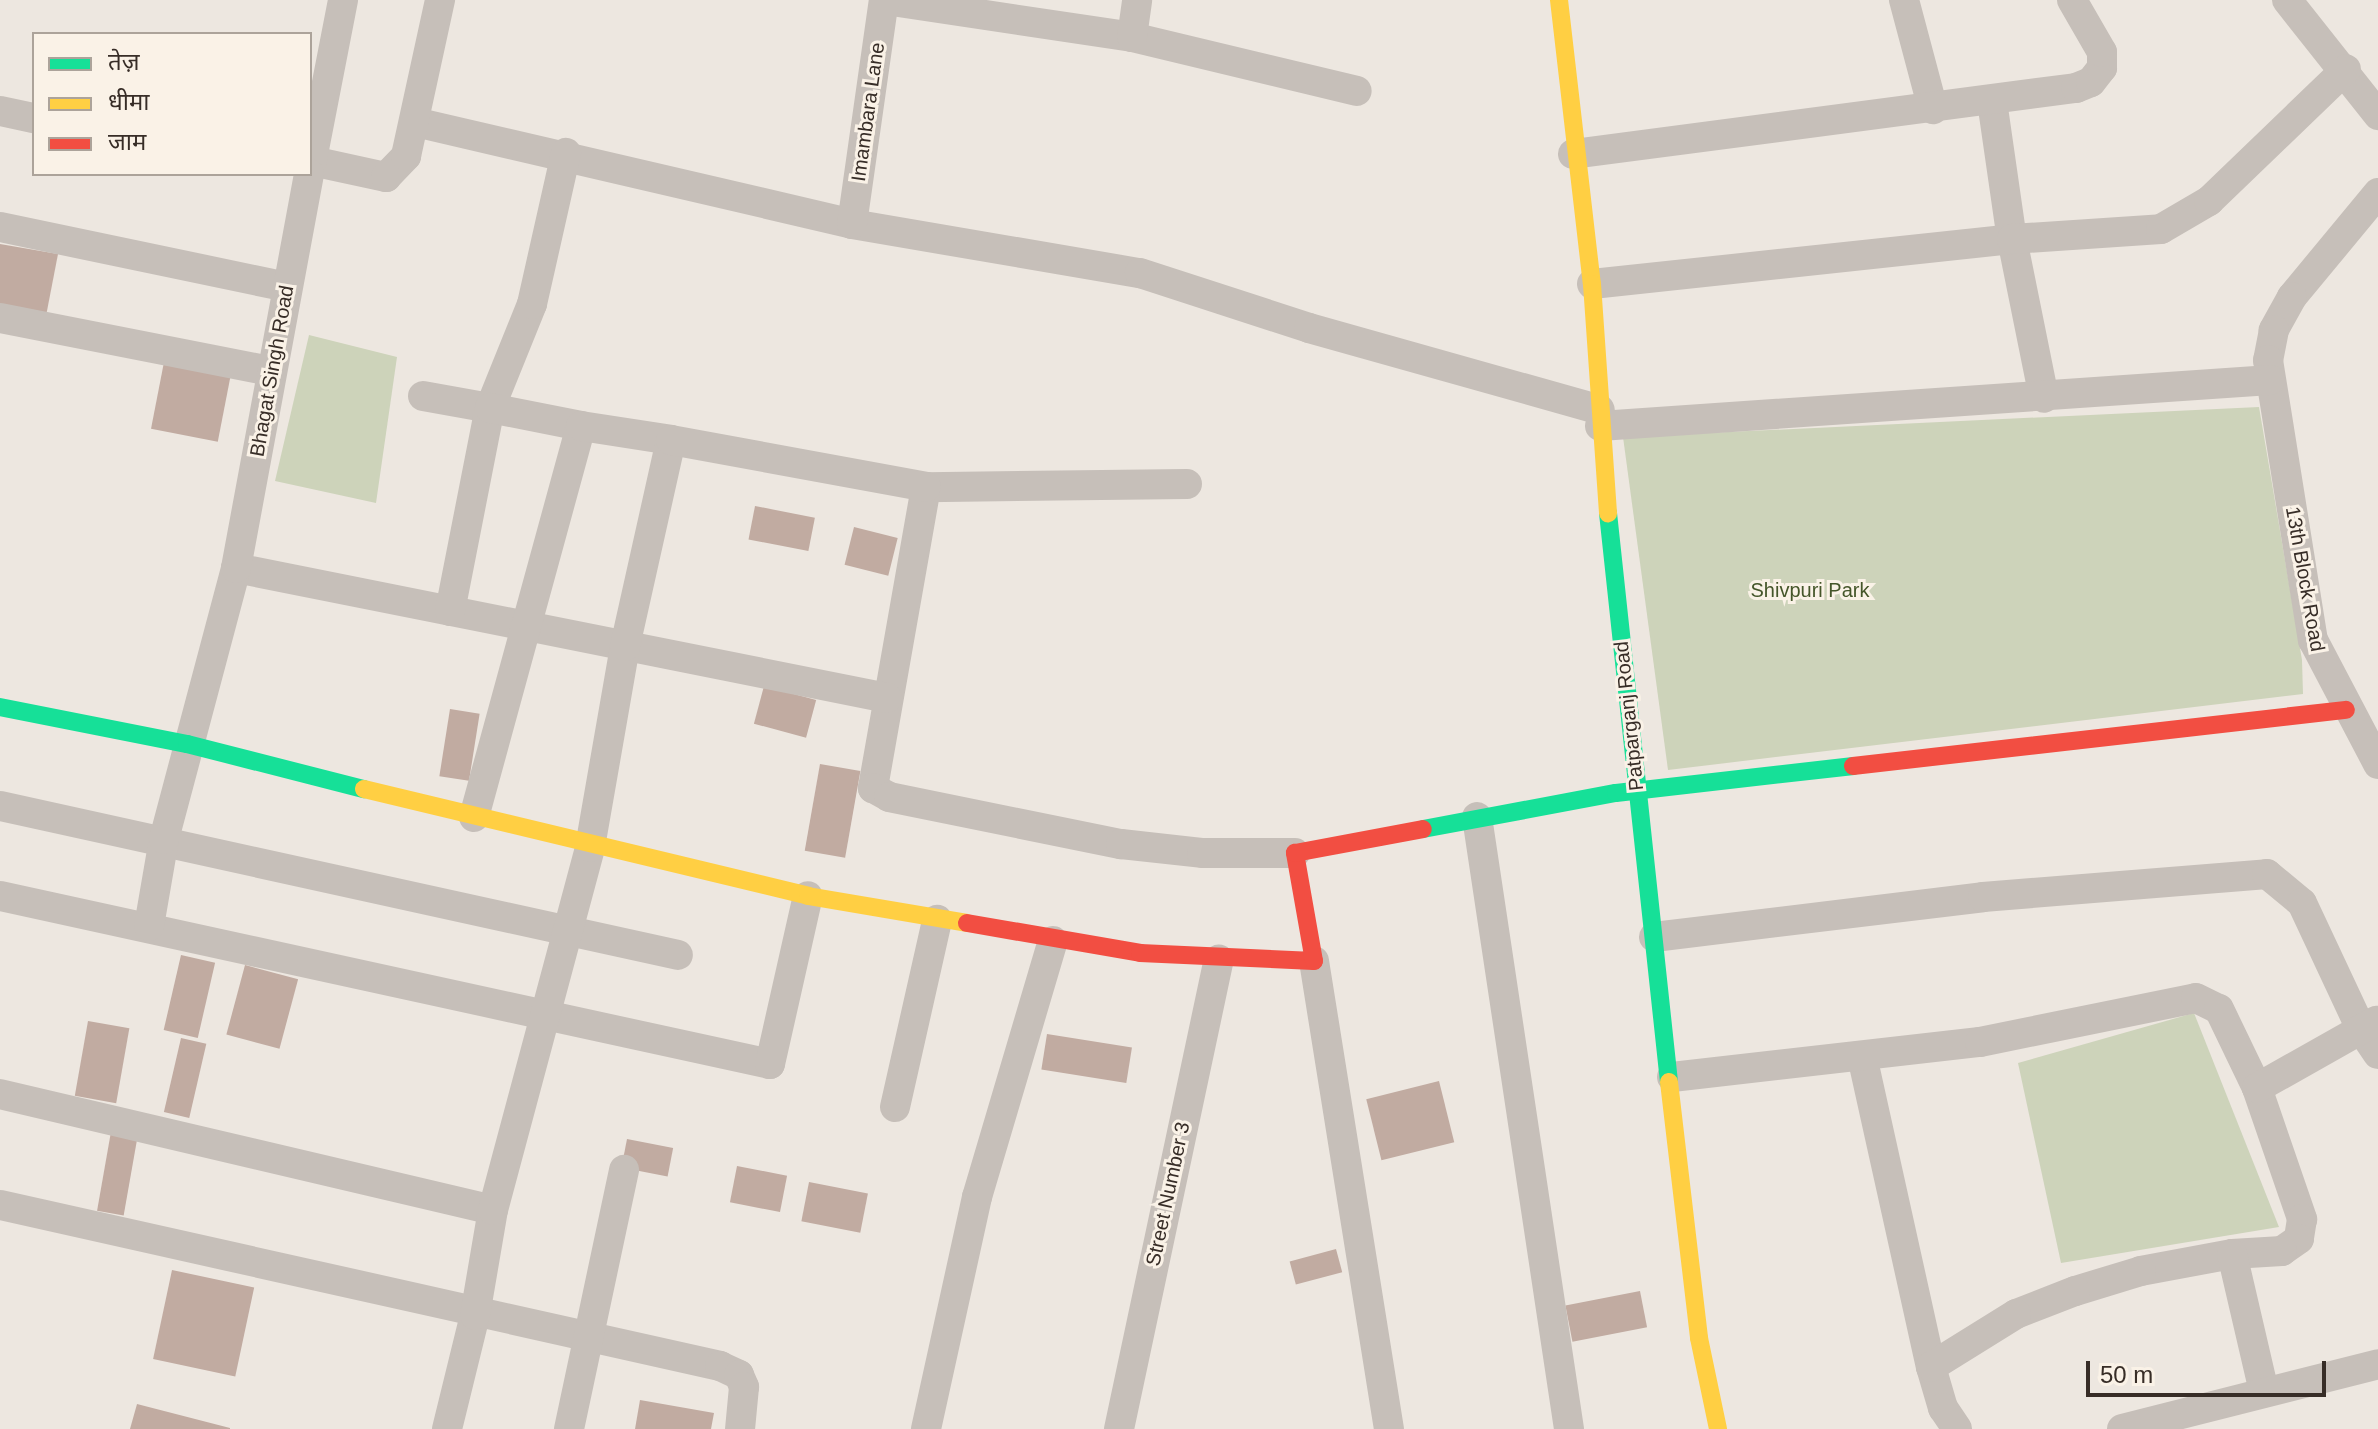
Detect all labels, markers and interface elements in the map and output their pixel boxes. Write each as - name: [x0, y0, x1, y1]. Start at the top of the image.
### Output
- legend: [32, 32, 312, 176]
- street label: Imambara Lane: [846, 41, 890, 183]
- text: तेज़: [108, 48, 140, 75]
- text: धीमा: [108, 88, 150, 115]
- text: जाम: [108, 128, 146, 155]
- street label: Bhagat Singh Road: [245, 284, 299, 458]
- street label: 13th Block Road: [2280, 505, 2330, 653]
- park label: Shivpuri Park: [1751, 578, 1869, 602]
- street label: Patparganj Road: [1609, 640, 1649, 792]
- street label: Street Number 3: [1141, 1120, 1195, 1268]
- scale bar: [2090, 1345, 2330, 1395]
- text: 50 m: [2100, 1361, 2153, 1388]

